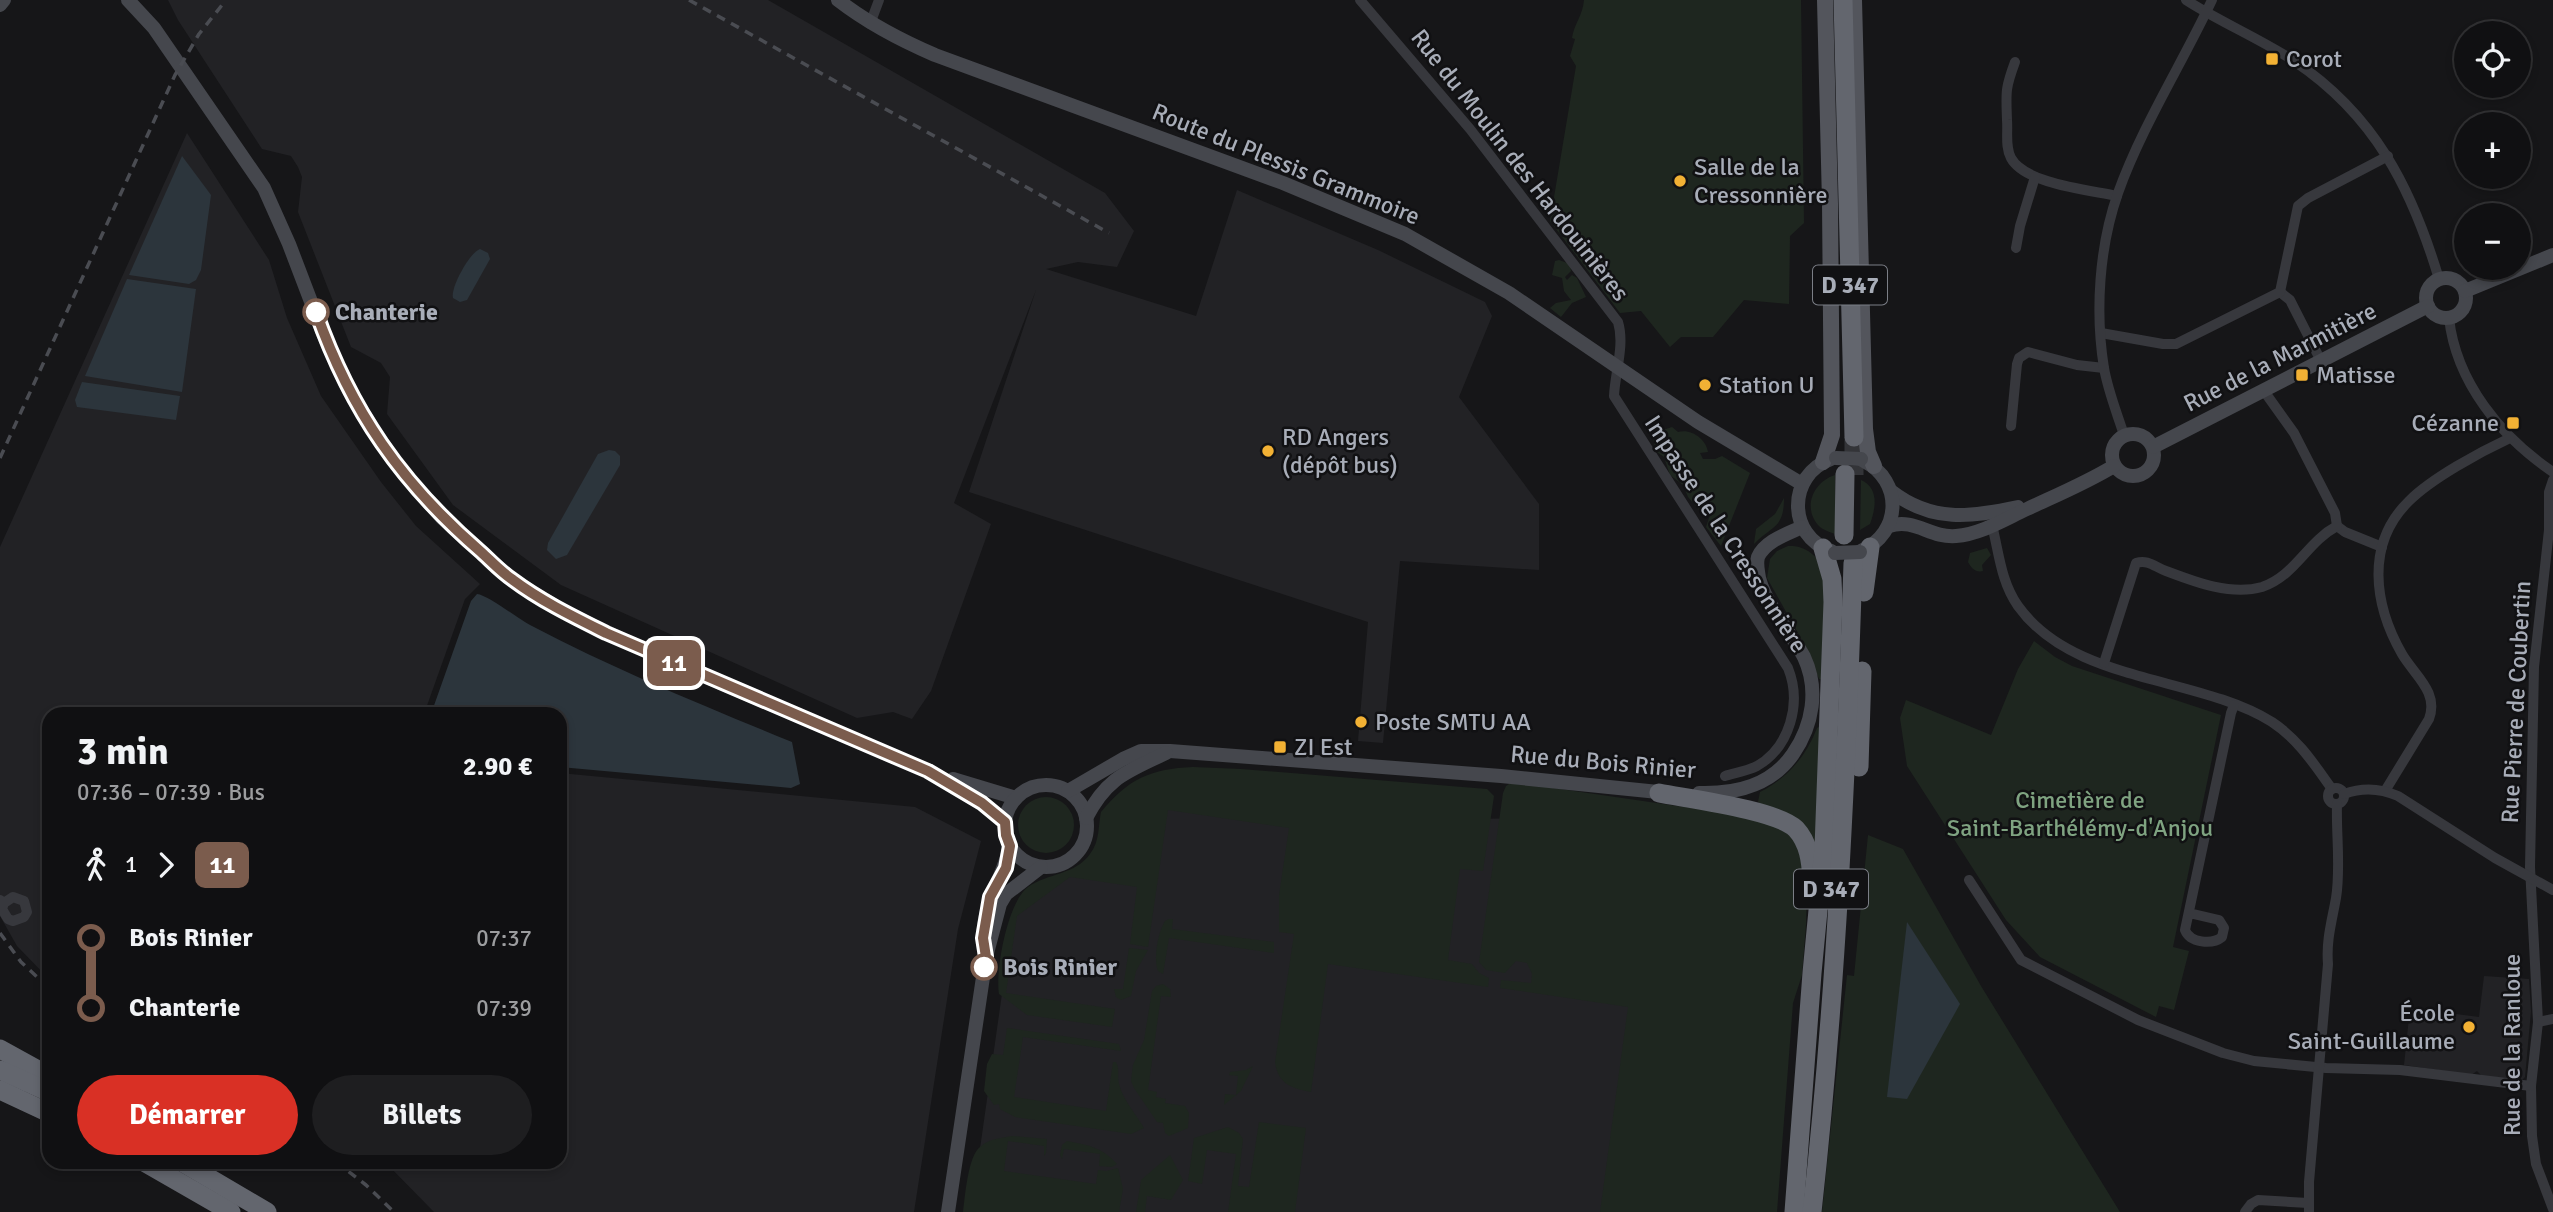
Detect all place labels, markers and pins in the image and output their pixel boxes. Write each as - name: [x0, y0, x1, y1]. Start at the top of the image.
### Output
- place label: Corot: [2286, 44, 2342, 74]
- marker: Corot: [2264, 51, 2280, 67]
- place label: Salle de la Cressonnière: [1694, 152, 1828, 210]
- marker: Salle de la Cressonnière: [1672, 173, 1688, 189]
- place label: Chanterie: [335, 297, 438, 327]
- marker: Chanterie: [303, 299, 329, 325]
- place label: Matisse: [2316, 360, 2395, 390]
- marker: Matisse: [2294, 367, 2310, 383]
- place label: Station U: [1719, 370, 1815, 400]
- marker: Station U: [1697, 377, 1713, 393]
- place label: Cézanne: [2412, 408, 2499, 438]
- marker: Cézanne: [2505, 415, 2521, 431]
- place label: RD Angers (dépôt bus): [1282, 422, 1398, 480]
- marker: RD Angers (dépôt bus): [1260, 443, 1276, 459]
- place label: Poste SMTU AA: [1375, 707, 1531, 737]
- marker: Poste SMTU AA: [1353, 714, 1369, 730]
- place label: ZI Est: [1294, 732, 1352, 762]
- marker: ZI Est: [1272, 739, 1288, 755]
- place label: Bois Rinier: [1003, 952, 1117, 982]
- marker: Bois Rinier: [971, 954, 997, 980]
- place label: École Saint-Guillaume: [2288, 998, 2455, 1056]
- marker: École Saint-Guillaume: [2461, 1019, 2477, 1035]

